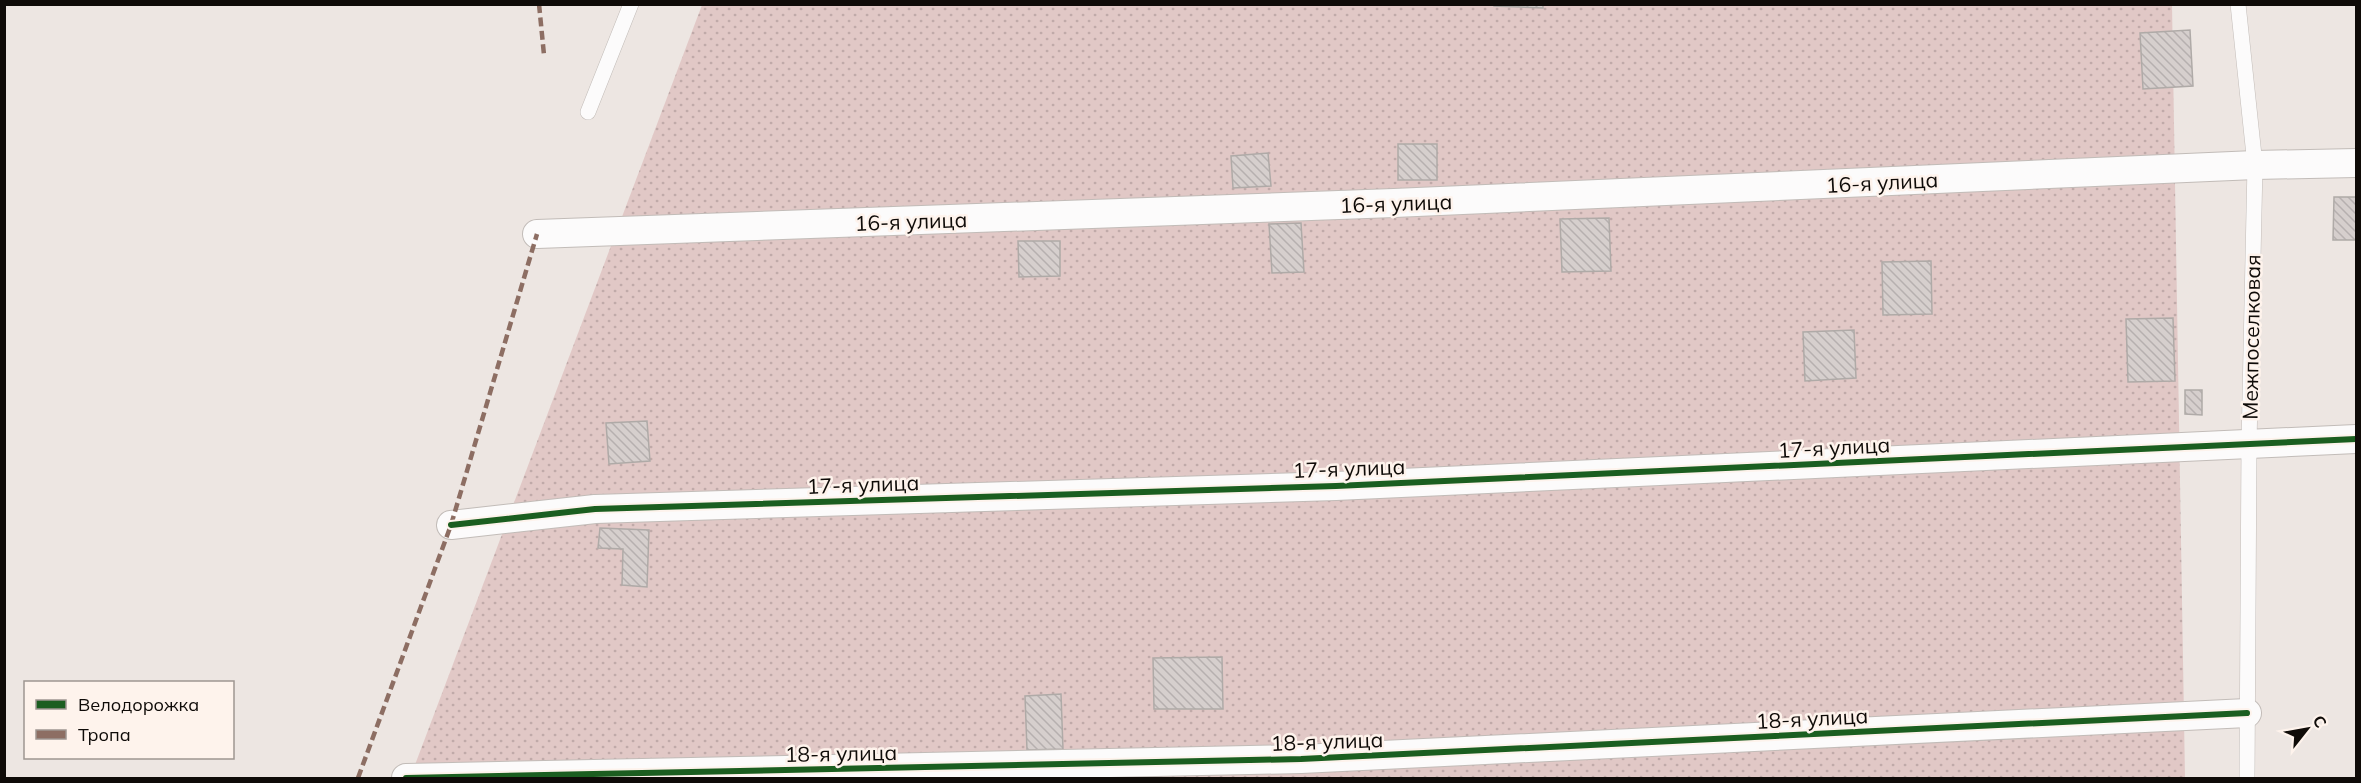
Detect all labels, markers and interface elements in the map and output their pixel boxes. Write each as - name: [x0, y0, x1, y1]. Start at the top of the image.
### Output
- street label: 16-я улица: [1825, 166, 1939, 198]
- street label: 16-я улица: [1339, 188, 1453, 218]
- street label: 16-я улица: [854, 206, 968, 236]
- street label: Межпоселковая: [2237, 254, 2265, 420]
- street label: 17-я улица: [1777, 431, 1891, 463]
- street label: 17-я улица: [1292, 453, 1406, 483]
- street label: 17-я улица: [806, 469, 920, 499]
- legend: [24, 681, 234, 759]
- text: Велодорожка: [78, 693, 199, 716]
- north arrow: [2277, 699, 2337, 759]
- street label: 18-я улица: [1755, 702, 1869, 734]
- text: С: [2308, 711, 2331, 731]
- text: Тропа: [78, 723, 131, 746]
- street label: 18-я улица: [1270, 726, 1384, 756]
- street label: 18-я улица: [785, 739, 897, 767]

